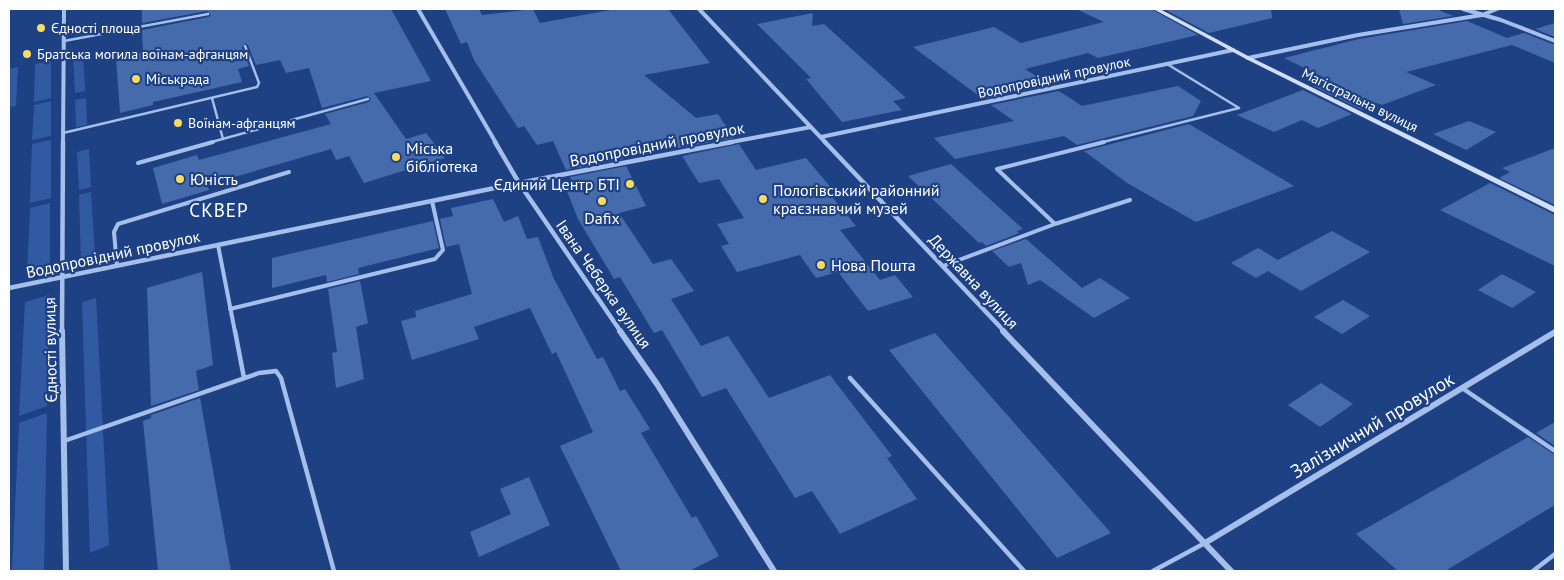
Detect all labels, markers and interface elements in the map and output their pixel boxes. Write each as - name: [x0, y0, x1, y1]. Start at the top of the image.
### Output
- place label: Єдності площа: [51, 19, 141, 37]
- marker: Єдності площа: [35, 22, 47, 34]
- place label: Братська могила воїнам-афганцям: [37, 45, 248, 63]
- marker: Братська могила воїнам-афганцям: [21, 48, 33, 60]
- street label: Водопровідний провулок: [976, 52, 1132, 102]
- street label: Магістральна вулиця: [1299, 64, 1421, 136]
- place label: Міськрада: [146, 70, 209, 88]
- marker: Міськрада: [130, 73, 142, 85]
- place label: Воїнам-афганцям: [188, 114, 296, 132]
- marker: Воїнам-афганцям: [172, 117, 184, 129]
- street label: Водопровідний провулок: [568, 117, 746, 171]
- place label: Міська бібліотека: [406, 138, 478, 176]
- marker: Міська бібліотека: [390, 151, 402, 163]
- place label: Юність: [190, 169, 238, 189]
- marker: Юність: [174, 173, 186, 185]
- place label: Єдиний Центр БТІ: [494, 174, 620, 194]
- marker: Єдиний Центр БТІ: [624, 178, 636, 190]
- place label: Пологівський районний краєзнавчий музей: [773, 180, 940, 218]
- marker: Пологівський районний краєзнавчий музей: [757, 193, 769, 205]
- marker: Dafix: [596, 195, 608, 207]
- district label: СКВЕР: [189, 198, 249, 222]
- place label: Dafix: [584, 208, 620, 228]
- street label: Івана Чеберка вулиця: [552, 216, 656, 352]
- street label: Водопровідний провулок: [24, 226, 202, 282]
- street label: Державна вулиця: [925, 229, 1023, 333]
- place label: Нова Пошта: [831, 255, 916, 275]
- marker: Нова Пошта: [815, 259, 827, 271]
- street label: Єдності вулиця: [39, 297, 61, 403]
- street label: Залізничний провулок: [1286, 367, 1458, 483]

